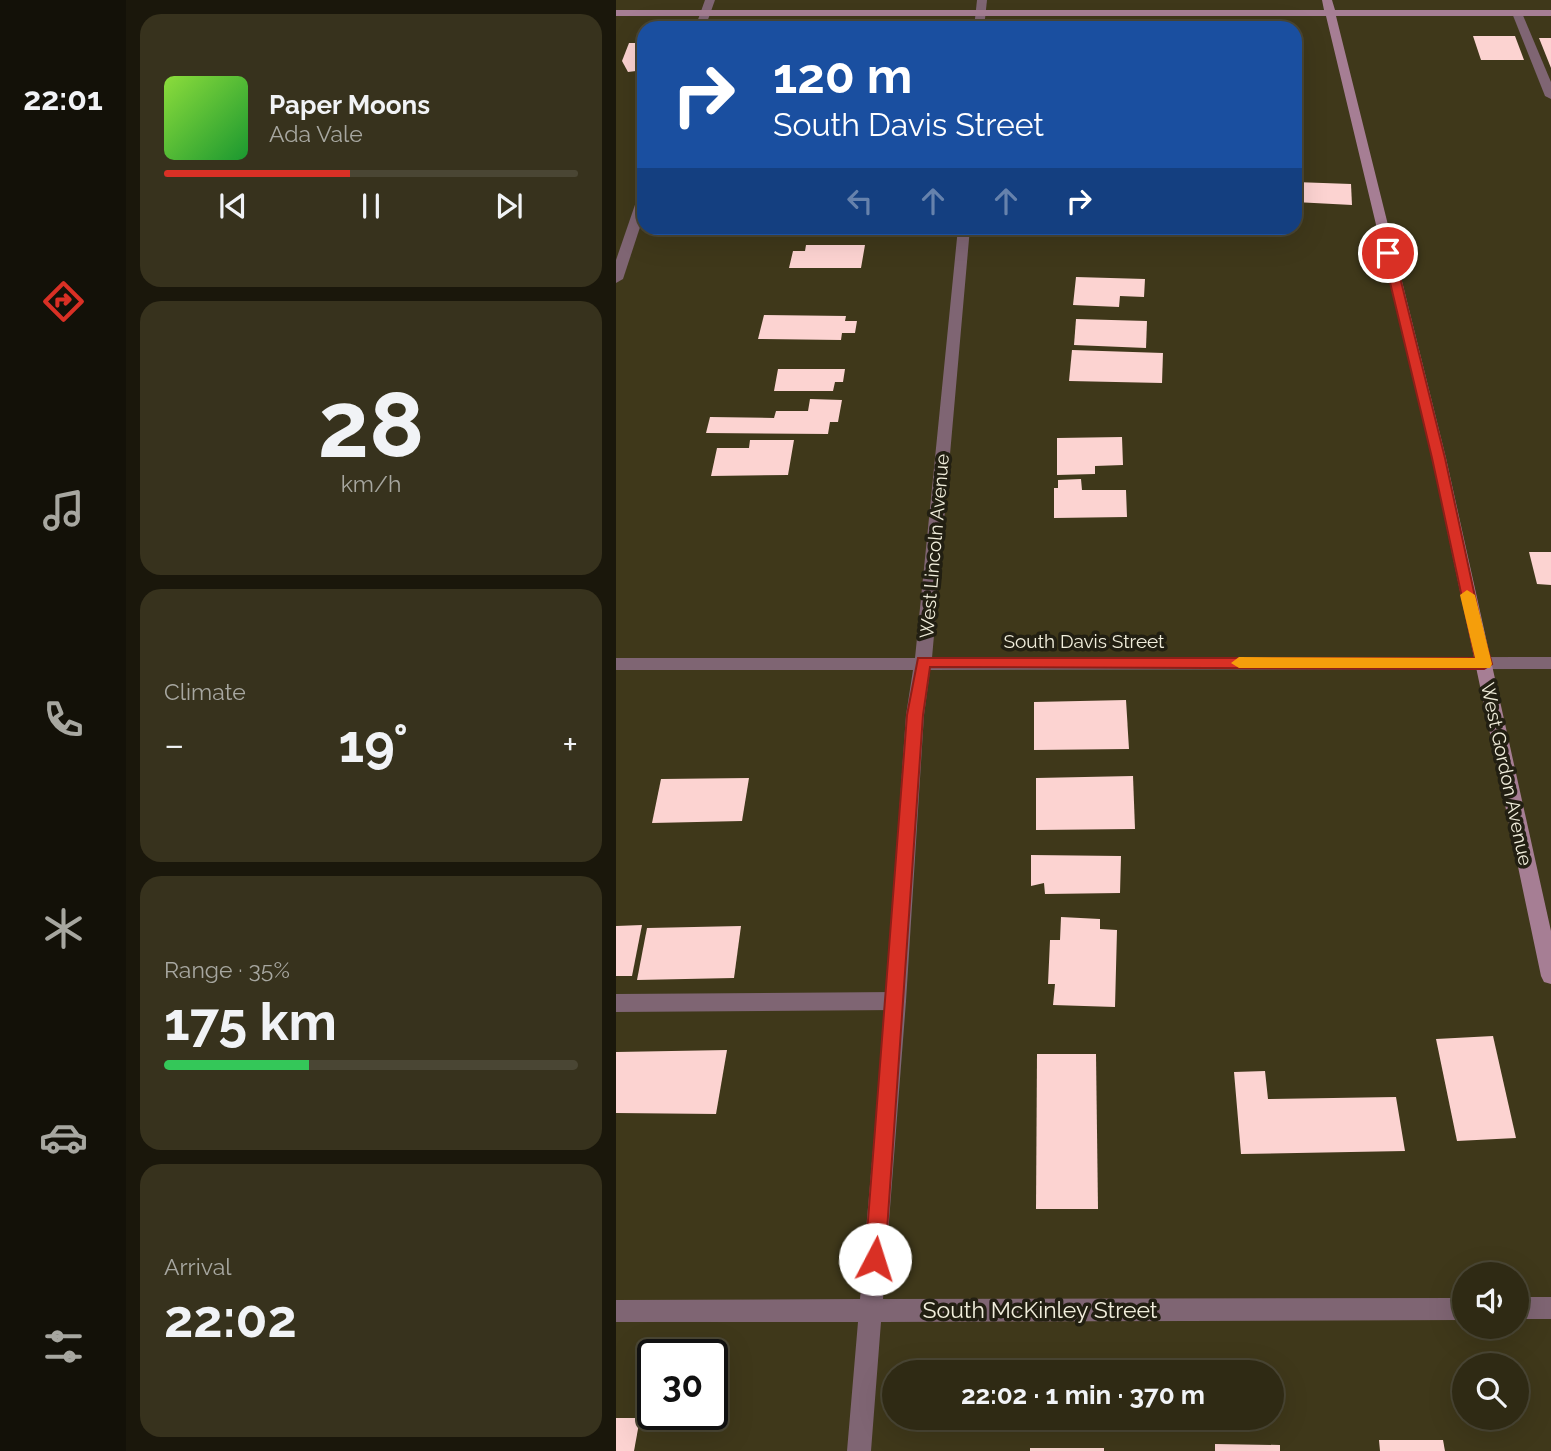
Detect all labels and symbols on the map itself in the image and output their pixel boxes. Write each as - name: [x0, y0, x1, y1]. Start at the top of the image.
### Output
- pin: [1358, 223, 1418, 283]
- street label: West Lincoln Avenue: [915, 453, 953, 639]
- street label: South Davis Street: [1004, 630, 1165, 652]
- street label: West Gordon Avenue: [1477, 680, 1537, 868]
- position arrow: [838, 1222, 912, 1296]
- street label: South McKinley Street: [923, 1296, 1158, 1323]
- speed limit sign: 30: [637, 1339, 728, 1430]

